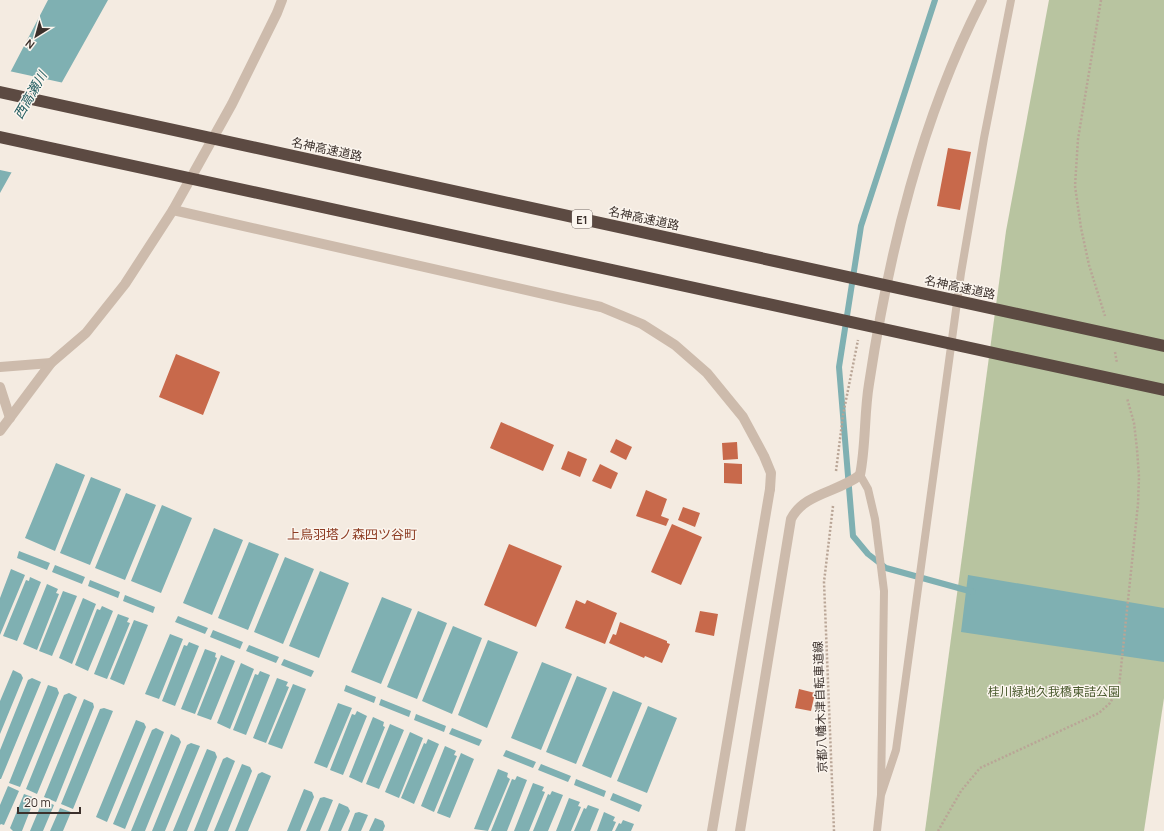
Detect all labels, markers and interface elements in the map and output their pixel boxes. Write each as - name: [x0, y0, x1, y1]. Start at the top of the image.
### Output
- north arrow: [16, 16, 56, 56]
- text: N: [22, 36, 37, 53]
- water label: 西高瀬川: [9, 66, 52, 122]
- street label: 名神高速道路: [290, 133, 364, 165]
- street label: 名神高速道路: [607, 202, 681, 234]
- road number: E1: [572, 210, 592, 228]
- street label: 名神高速道路: [923, 271, 997, 303]
- district label: 上鳥羽塔ノ森四ツ谷町: [287, 525, 417, 543]
- street label: 京都八幡木津自転車道線: [809, 641, 831, 773]
- park label: 桂川緑地久我橋東詰公園: [988, 683, 1120, 700]
- scale bar: [18, 789, 80, 815]
- text: 20 m: [24, 794, 51, 811]

